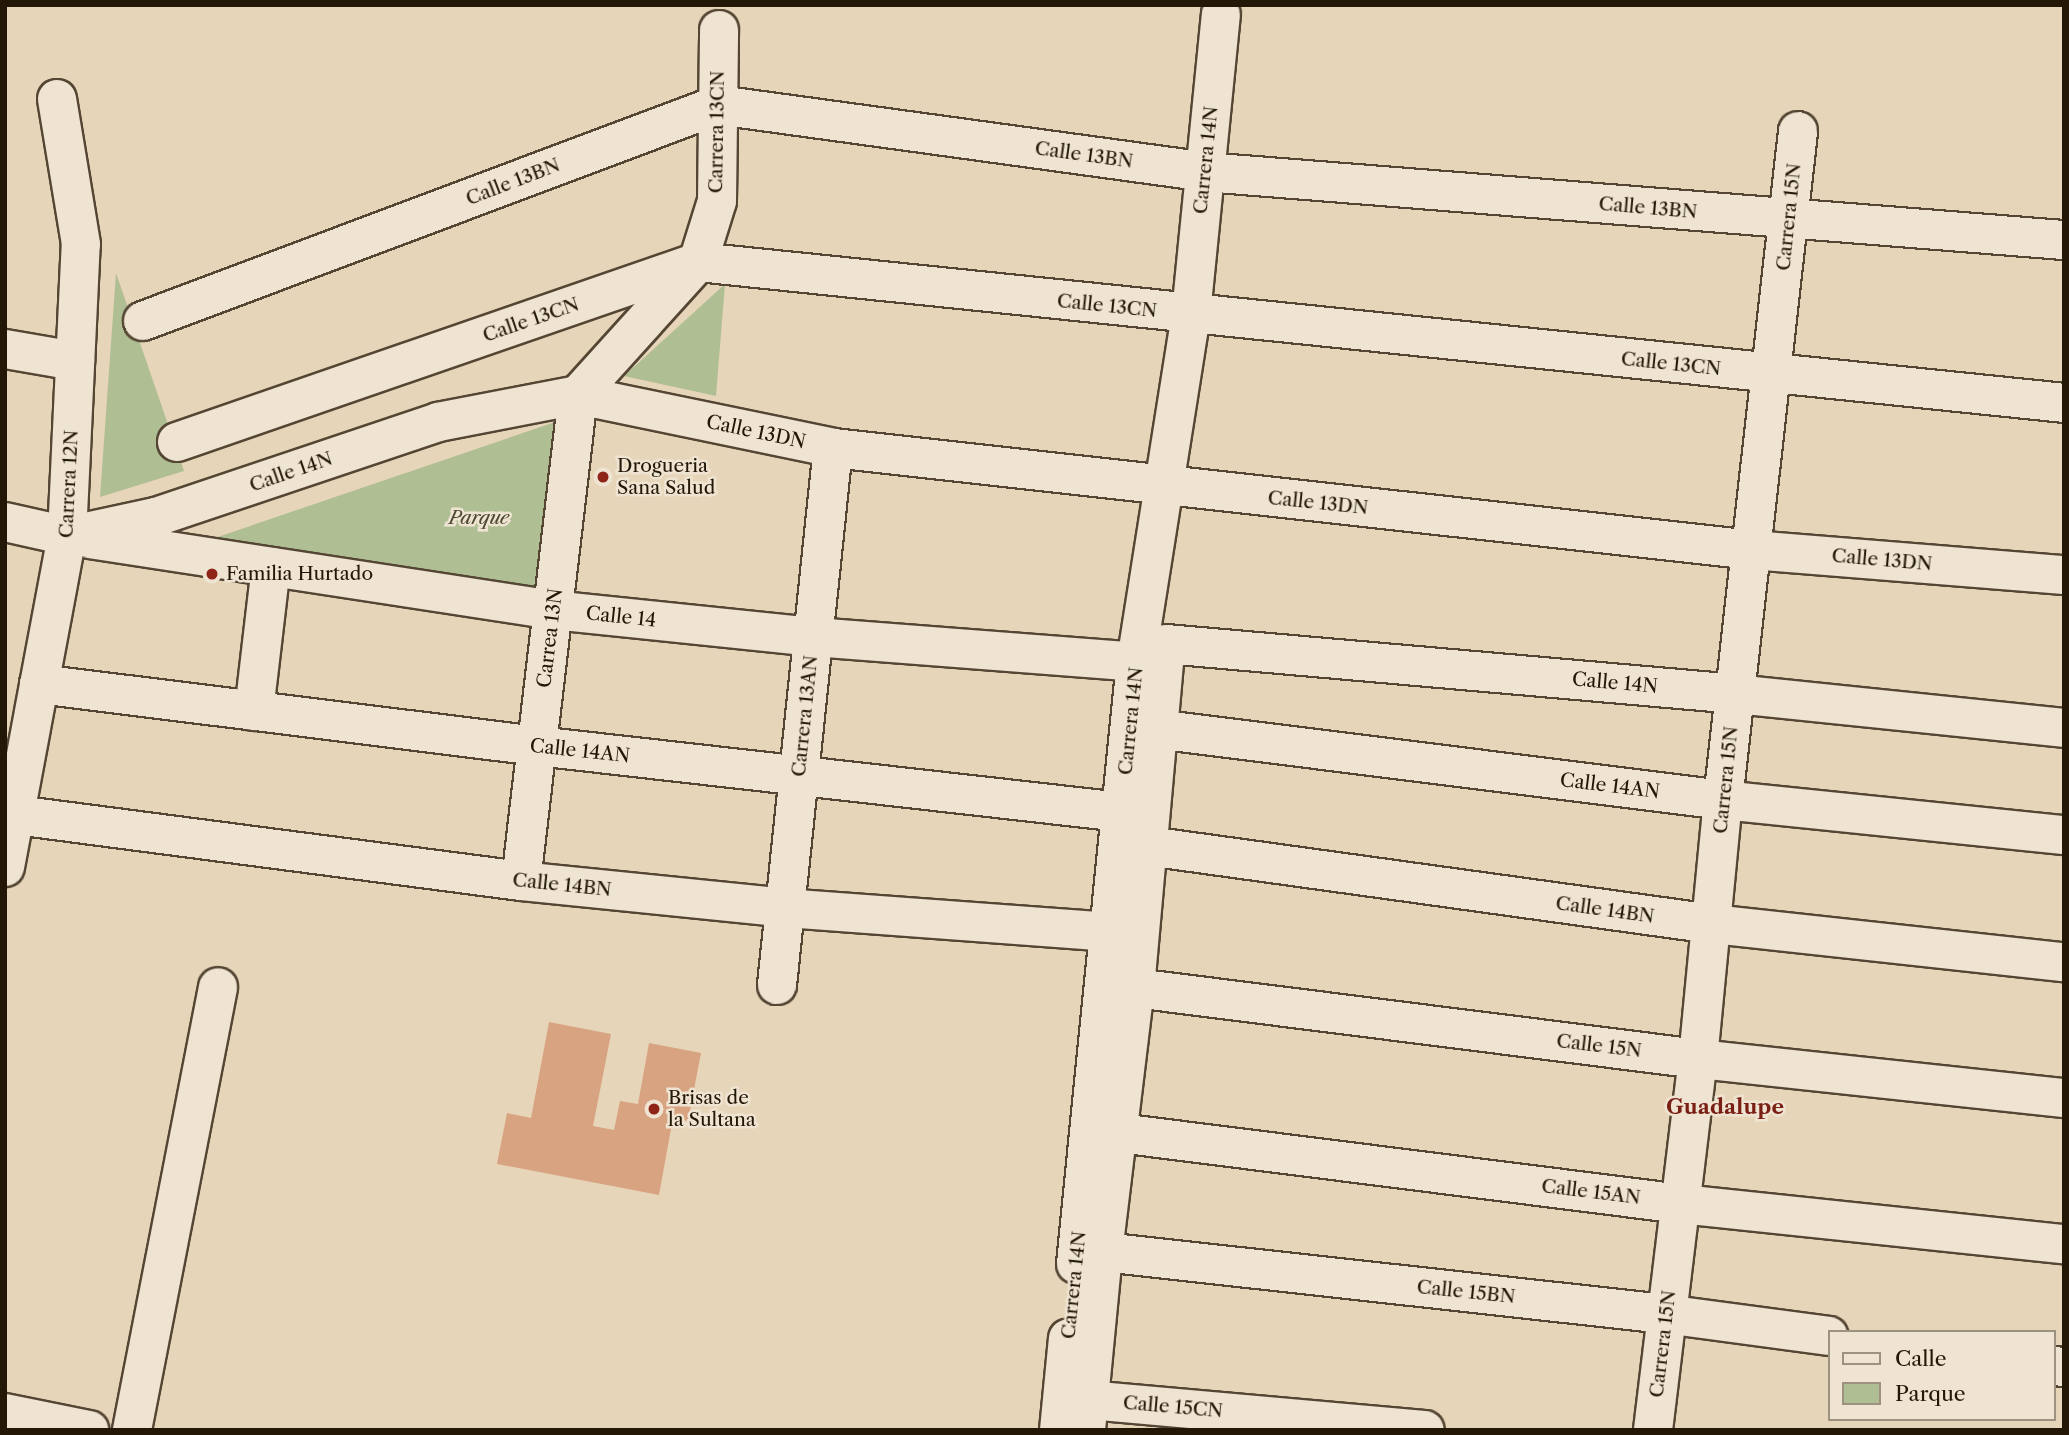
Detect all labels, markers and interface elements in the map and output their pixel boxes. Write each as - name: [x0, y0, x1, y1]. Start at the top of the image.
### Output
- street label: Carrera 13CN: [705, 70, 729, 194]
- street label: Carrera 14N: [1189, 105, 1223, 215]
- street label: Calle 13BN: [1033, 137, 1135, 173]
- street label: Calle 13BN: [463, 154, 563, 210]
- street label: Carrera 15N: [1772, 162, 1806, 272]
- street label: Calle 13BN: [1598, 192, 1698, 224]
- street label: Calle 13CN: [1056, 289, 1158, 323]
- street label: Calle 13CN: [480, 293, 582, 347]
- street label: Calle 13CN: [1620, 347, 1722, 381]
- street label: Calle 13DN: [704, 410, 808, 454]
- street label: Carrera 12N: [55, 429, 83, 539]
- street label: Calle 14N: [246, 447, 336, 497]
- place label: Drogueria Sana Salud: [617, 455, 716, 499]
- marker: Drogueria Sana Salud: [595, 469, 611, 485]
- street label: Calle 13DN: [1267, 486, 1369, 520]
- park label: Parque: [449, 507, 509, 529]
- street label: Calle 13DN: [1831, 544, 1933, 576]
- place label: Familia Hurtado: [226, 563, 373, 585]
- marker: Familia Hurtado: [204, 566, 220, 582]
- street label: Carrea 13N: [533, 587, 567, 689]
- street label: Calle 14: [585, 602, 657, 632]
- street label: Carrera 13AN: [787, 654, 823, 778]
- street label: Carrera 14N: [1114, 666, 1148, 776]
- street label: Calle 14N: [1571, 668, 1659, 698]
- street label: Carrera 15N: [1709, 725, 1743, 835]
- street label: Calle 14AN: [529, 734, 631, 768]
- street label: Calle 14AN: [1559, 769, 1661, 803]
- street label: Calle 14BN: [511, 868, 613, 902]
- street label: Calle 14BN: [1554, 892, 1656, 928]
- street label: Calle 15N: [1555, 1029, 1643, 1063]
- place label: Brisas de la Sultana: [668, 1087, 756, 1131]
- district label: Guadalupe: [1666, 1094, 1784, 1120]
- marker: Brisas de la Sultana: [646, 1101, 662, 1117]
- street label: Calle 15AN: [1540, 1175, 1642, 1209]
- street label: Carrera 14N: [1057, 1230, 1091, 1340]
- street label: Calle 15BN: [1416, 1275, 1516, 1309]
- street label: Carrera 15N: [1645, 1289, 1681, 1399]
- legend: [1828, 1330, 2055, 1421]
- text: Calle: [1895, 1346, 1947, 1371]
- text: Parque: [1895, 1381, 1966, 1406]
- street label: Calle 15CN: [1122, 1391, 1224, 1423]

